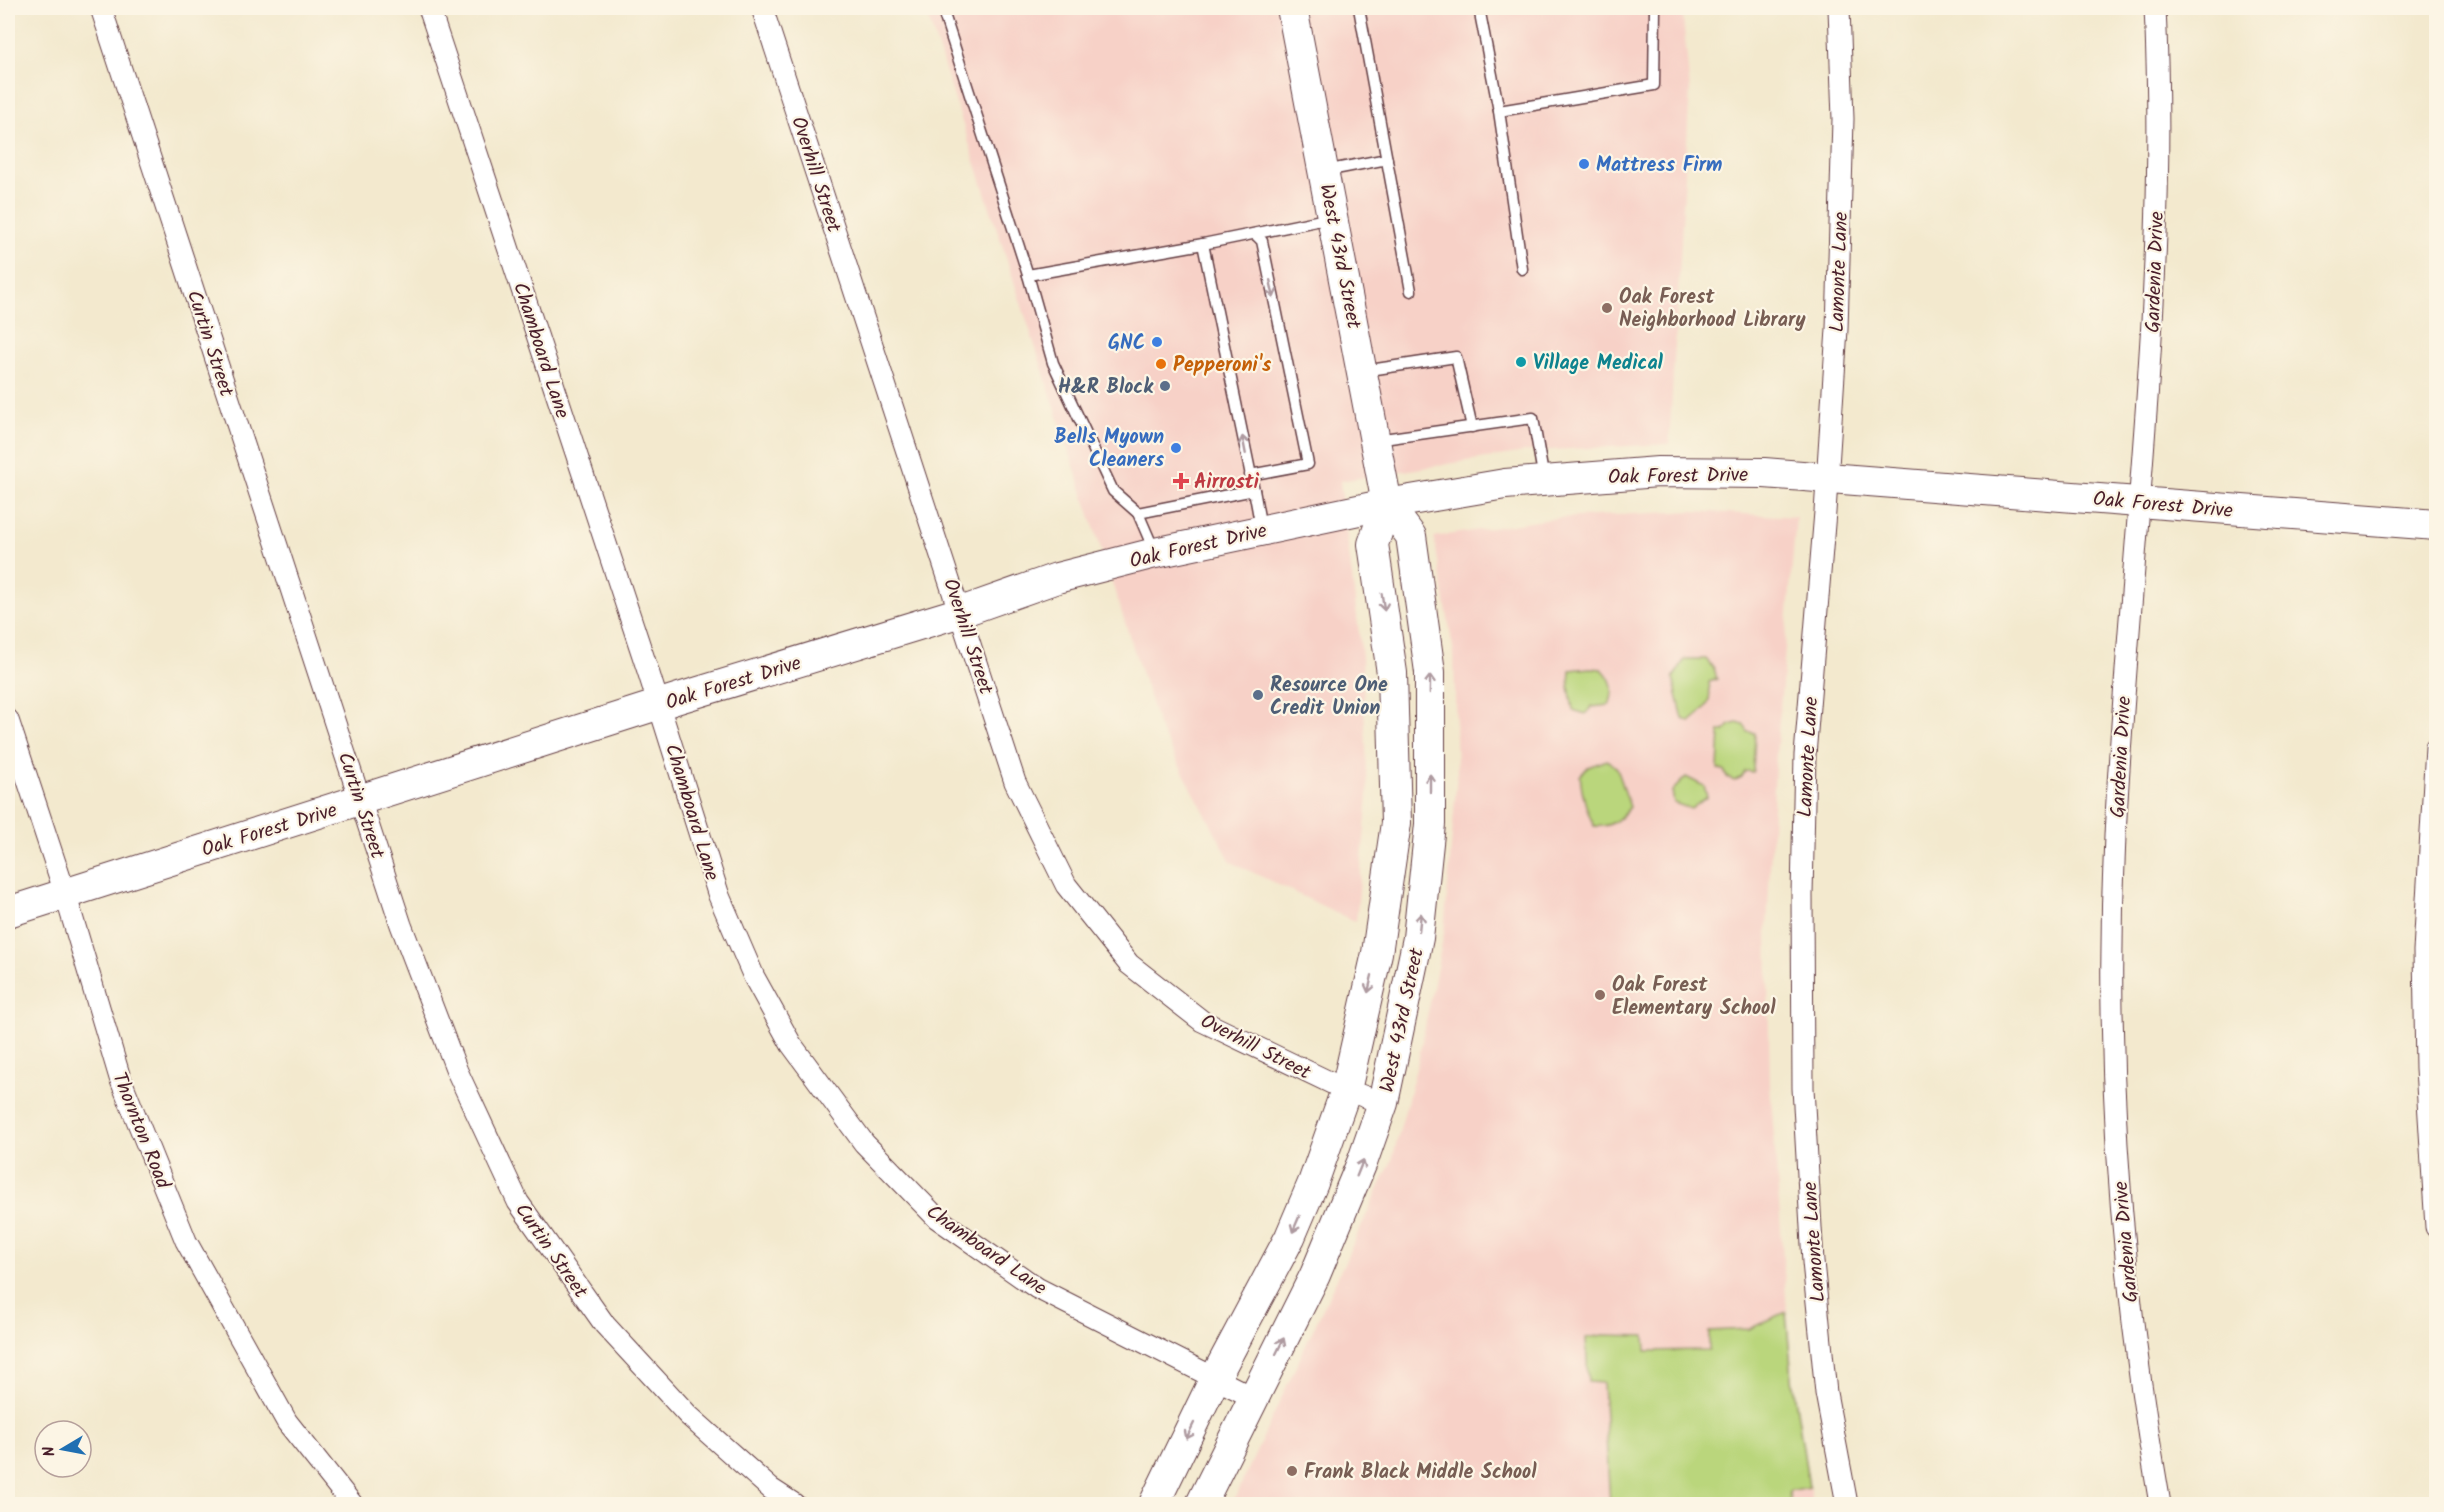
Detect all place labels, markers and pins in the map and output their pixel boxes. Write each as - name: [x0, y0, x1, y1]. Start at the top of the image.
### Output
- place label: Mattress Firm: [1596, 150, 1722, 182]
- marker: Mattress Firm: [1577, 157, 1591, 171]
- place label: Oak Forest Neighborhood Library: [1619, 282, 1806, 337]
- marker: Oak Forest Neighborhood Library: [1600, 301, 1614, 315]
- place label: GNC: [1108, 328, 1145, 360]
- marker: GNC: [1150, 335, 1164, 349]
- place label: Village Medical: [1533, 348, 1664, 380]
- place label: Pepperoni's: [1173, 350, 1272, 382]
- marker: Village Medical: [1514, 355, 1528, 369]
- marker: Pepperoni's: [1154, 357, 1168, 371]
- place label: H&R Block: [1058, 372, 1154, 404]
- marker: H&R Block: [1158, 379, 1172, 393]
- place label: Bells Myown Cleaners: [1054, 422, 1165, 477]
- marker: Bells Myown Cleaners: [1169, 441, 1183, 455]
- place label: Airrosti: [1194, 467, 1260, 499]
- marker: Airrosti: [1172, 472, 1190, 490]
- place label: Resource One Credit Union: [1270, 670, 1388, 725]
- marker: Resource One Credit Union: [1251, 688, 1265, 702]
- place label: Oak Forest Elementary School: [1612, 970, 1776, 1025]
- marker: Oak Forest Elementary School: [1593, 988, 1607, 1002]
- place label: Frank Black Middle School: [1304, 1457, 1537, 1489]
- marker: Frank Black Middle School: [1285, 1464, 1299, 1478]

